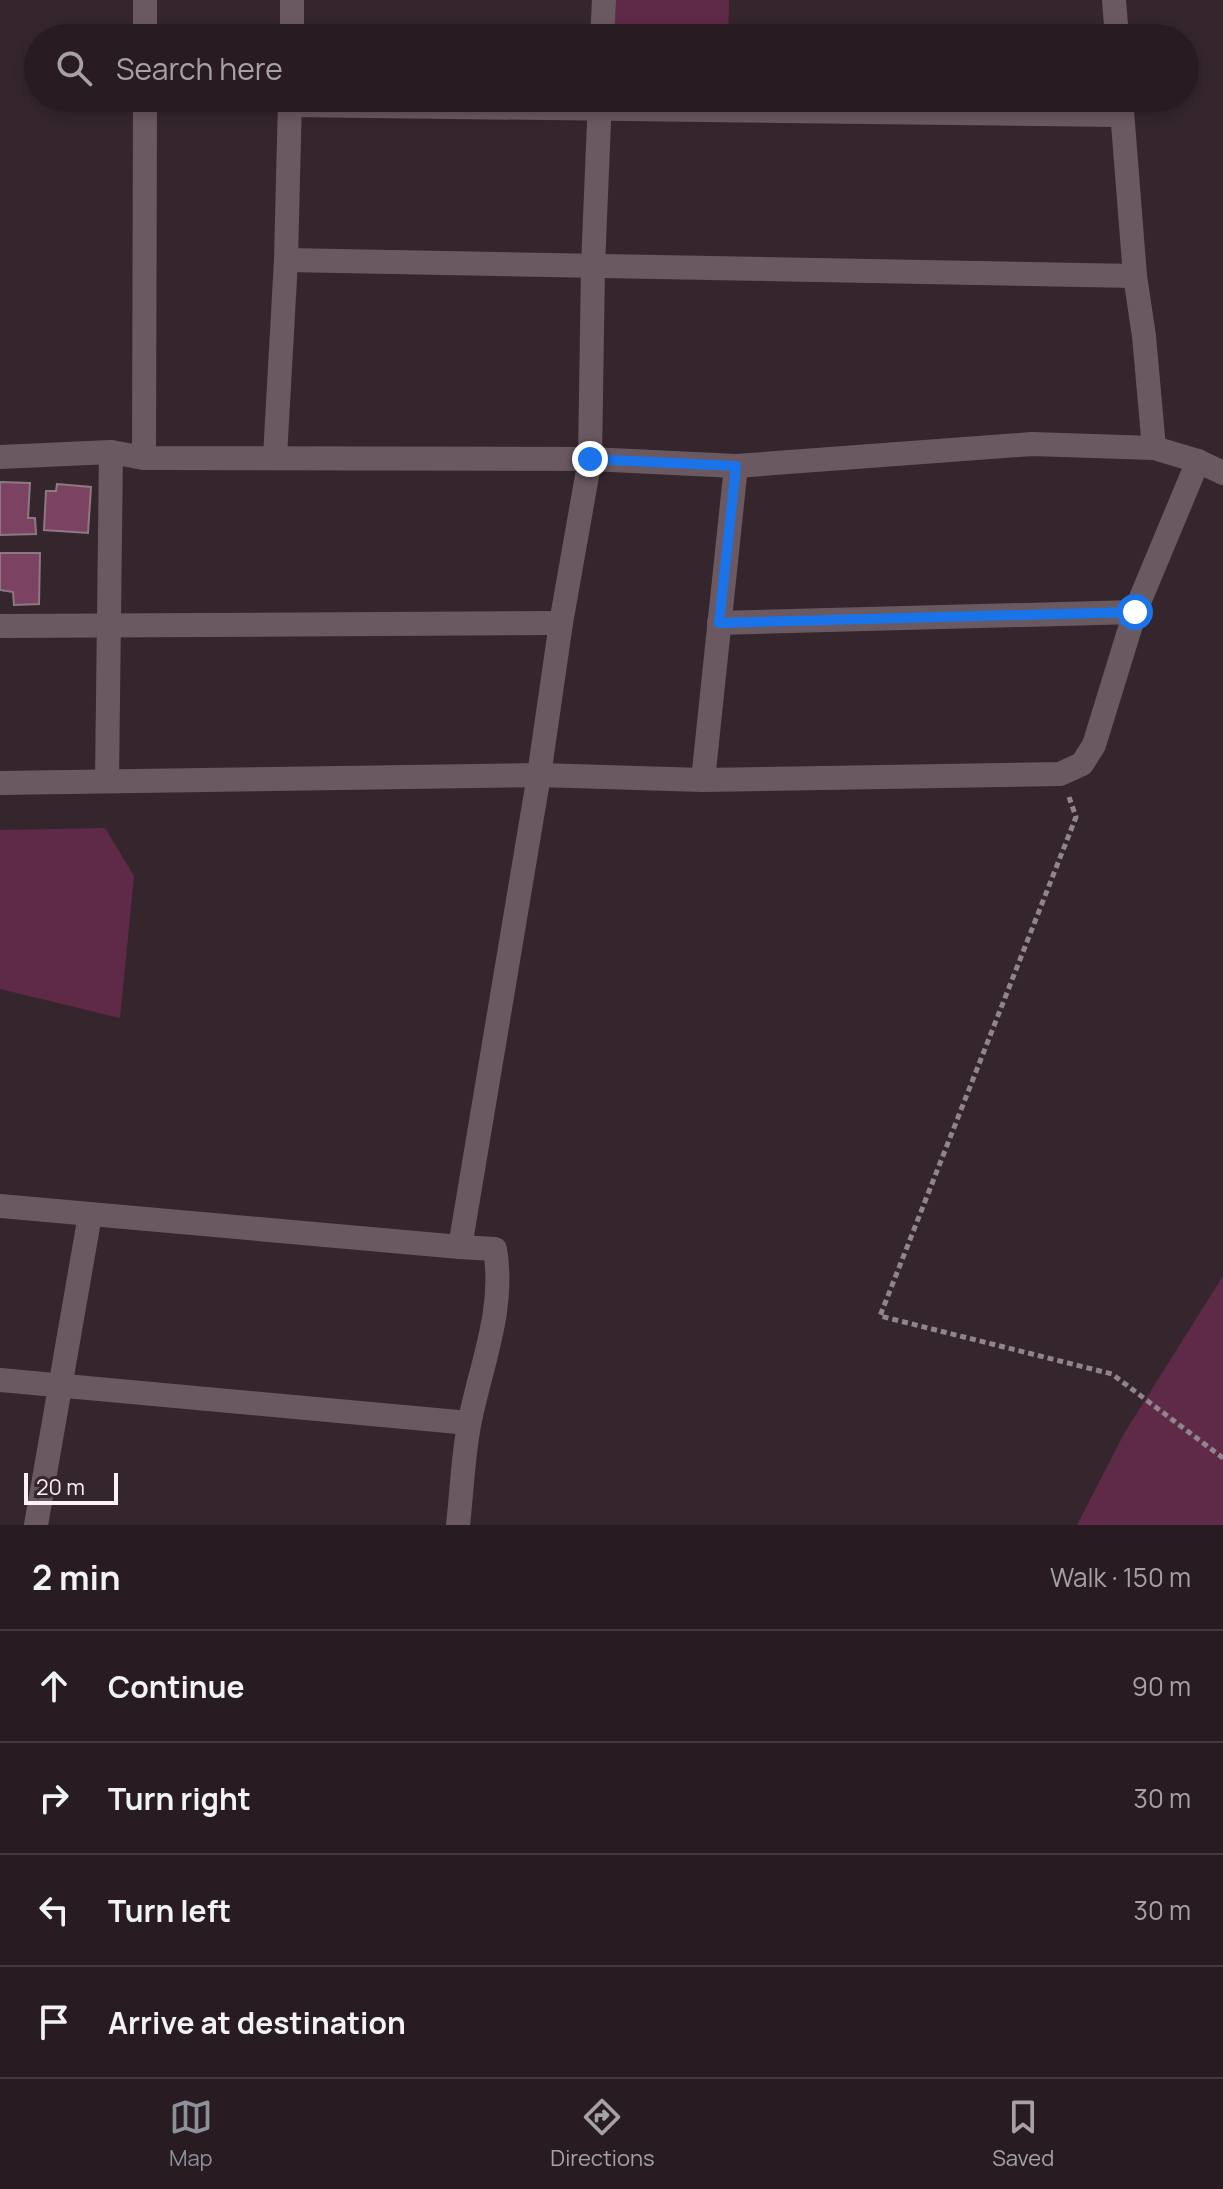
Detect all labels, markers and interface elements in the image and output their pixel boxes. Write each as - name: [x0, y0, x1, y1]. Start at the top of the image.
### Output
- search box: [24, 24, 1199, 112]
- icon: search: [52, 46, 96, 90]
- text: Search here: [116, 48, 283, 89]
- route end: [572, 441, 608, 477]
- route start: [1117, 594, 1153, 630]
- scale bar: [24, 1469, 118, 1505]
- text: 20 m: [36, 1472, 85, 1502]
- text: 2 min: [32, 1554, 120, 1600]
- text: Walk · 150 m: [1050, 1559, 1191, 1595]
- icon: ahead: [32, 1664, 76, 1708]
- text: Continue: [108, 1666, 244, 1707]
- text: 90 m: [1132, 1668, 1191, 1704]
- icon: right: [32, 1776, 76, 1820]
- text: Turn right: [108, 1778, 251, 1819]
- text: 30 m: [1134, 1780, 1191, 1816]
- icon: left: [32, 1888, 76, 1932]
- text: Turn left: [108, 1890, 231, 1931]
- text: 30 m: [1134, 1892, 1191, 1928]
- icon: arrive: [32, 2000, 76, 2044]
- text: Arrive at destination: [108, 2002, 406, 2043]
- tab: Map: [169, 2095, 213, 2173]
- tab: Directions: [550, 2095, 655, 2173]
- tab: Saved: [992, 2095, 1054, 2173]

